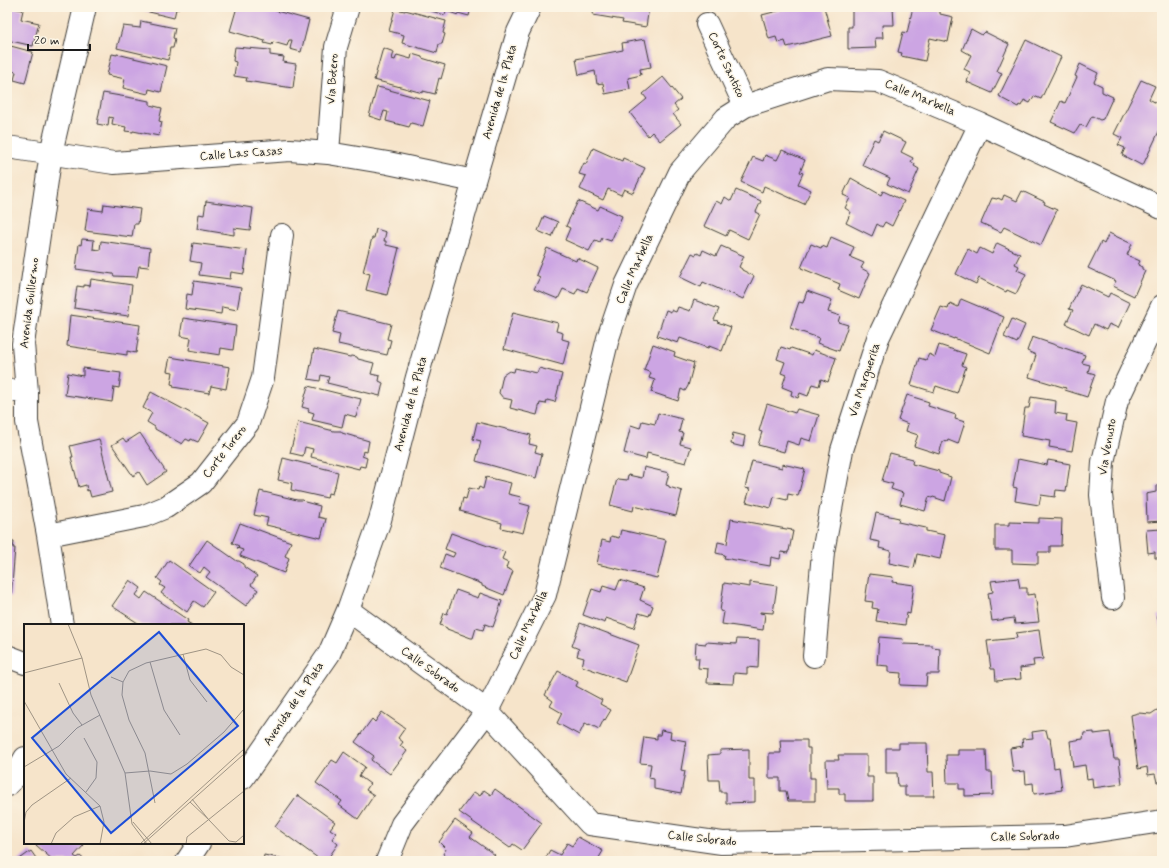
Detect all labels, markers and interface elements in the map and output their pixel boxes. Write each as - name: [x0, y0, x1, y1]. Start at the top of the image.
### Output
- scale bar: [28, 26, 90, 52]
- street label: Corte Santico: [704, 30, 748, 100]
- text: 20 m: [34, 33, 60, 49]
- street label: Avenida de la Plata: [479, 43, 521, 141]
- street label: Via Botero: [323, 53, 343, 105]
- street label: Calle Marbella: [882, 76, 958, 120]
- street label: Calle Las Casas: [199, 143, 283, 165]
- street label: Calle Marbella: [612, 231, 658, 307]
- street label: Avenida Guillermo: [16, 257, 44, 349]
- street label: Via Marguerita: [846, 341, 884, 419]
- street label: Avenida de la Plata: [391, 355, 431, 453]
- street label: Via Venusto: [1095, 417, 1121, 477]
- street label: Corte Torero: [199, 422, 251, 482]
- street label: Calle Marbella: [506, 587, 552, 663]
- inset map: [24, 624, 244, 844]
- street label: Calle Sobrado: [397, 643, 463, 697]
- street label: Avenida de la Plata: [260, 659, 328, 749]
- street label: Calle Sobrado: [667, 827, 737, 851]
- street label: Calle Sobrado: [990, 828, 1060, 846]

